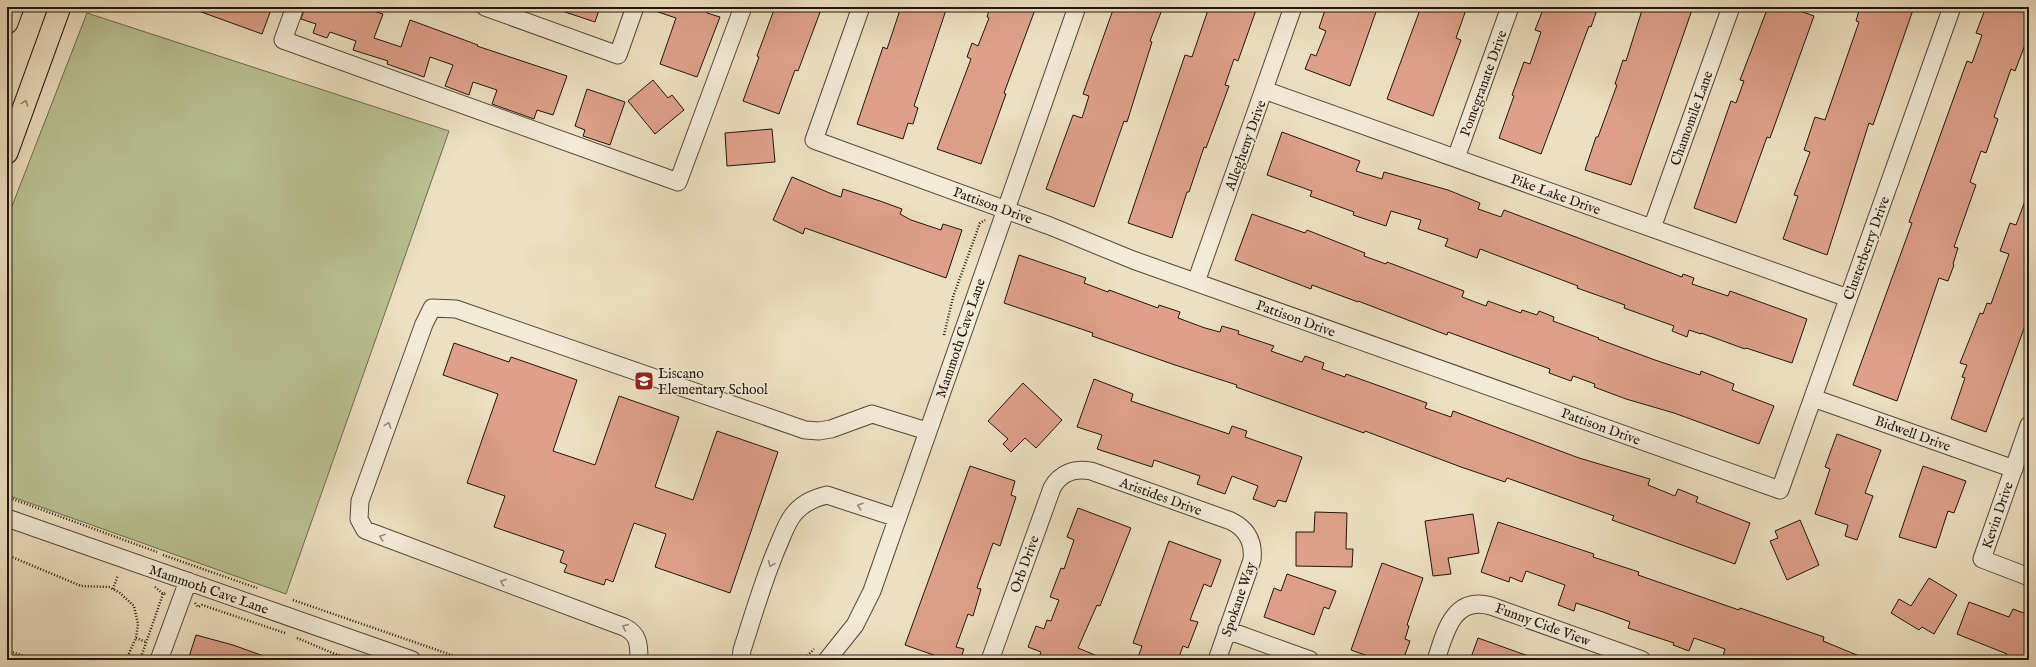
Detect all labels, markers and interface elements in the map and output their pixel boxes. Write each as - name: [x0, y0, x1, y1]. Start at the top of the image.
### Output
- street label: Pomegranate Drive: [1456, 27, 1512, 139]
- street label: Chamomile Lane: [1666, 68, 1718, 168]
- street label: Allegheny Drive: [1221, 97, 1271, 194]
- one-way arrow: [20, 100, 29, 107]
- street label: Pike Lake Drive: [1508, 170, 1604, 220]
- street label: Pattison Drive: [951, 183, 1035, 229]
- street label: Clusterberry Drive: [1840, 193, 1894, 303]
- street label: Mammoth Cave Lane: [932, 276, 990, 400]
- street label: Pattison Drive: [1254, 296, 1338, 342]
- place label: Liscano Elementary School: [658, 365, 768, 399]
- school or university icon: Liscano Elementary School: [633, 370, 655, 392]
- street label: Pattison Drive: [1559, 404, 1643, 450]
- street label: Bidwell Drive: [1872, 412, 1953, 456]
- one-way arrow: [383, 421, 391, 428]
- street label: Aristides Drive: [1116, 473, 1205, 520]
- street label: Kevin Drive: [1978, 479, 2018, 551]
- one-way arrow: [857, 502, 864, 511]
- one-way arrow: [378, 533, 385, 541]
- street label: Orb Drive: [1006, 533, 1044, 596]
- street label: Spokane Way: [1218, 559, 1260, 639]
- street label: Mammoth Cave Lane: [147, 561, 271, 619]
- one-way arrow: [767, 561, 775, 568]
- one-way arrow: [500, 578, 507, 586]
- street label: Funny Cide View: [1493, 599, 1593, 651]
- one-way arrow: [622, 624, 629, 632]

